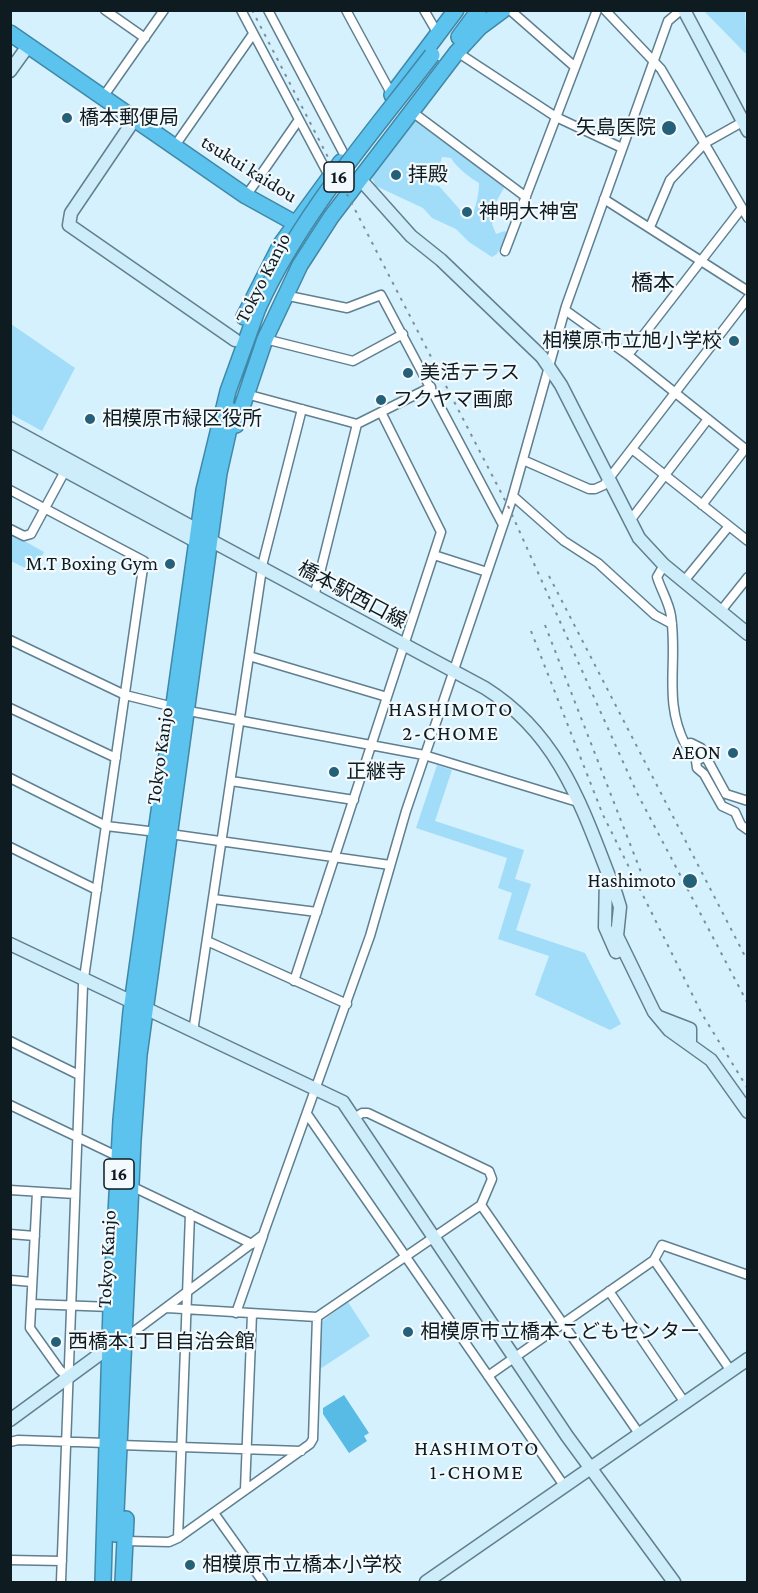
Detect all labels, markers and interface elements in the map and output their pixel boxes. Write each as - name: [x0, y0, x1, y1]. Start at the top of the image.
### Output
- place label: 橋本郵便局: [79, 106, 179, 130]
- marker: 橋本郵便局: [60, 111, 74, 125]
- place label: 矢島医院: [576, 116, 656, 140]
- marker: 矢島医院: [660, 119, 678, 137]
- street label: tsukui kaidou: [196, 130, 302, 208]
- road number: 16: [324, 162, 354, 192]
- place label: 拝殿: [408, 163, 448, 187]
- marker: 拝殿: [389, 168, 403, 182]
- place label: 神明大神宮: [479, 200, 579, 224]
- marker: 神明大神宮: [460, 205, 474, 219]
- street label: Tokyo Kanjo: [230, 229, 296, 327]
- district label: 橋本: [631, 270, 675, 296]
- place label: 相模原市立旭小学校: [542, 329, 722, 353]
- marker: 相模原市立旭小学校: [727, 334, 741, 348]
- place label: 美活テラス: [420, 361, 520, 385]
- marker: 美活テラス: [401, 366, 415, 380]
- place label: フクヤマ画廊: [393, 388, 513, 412]
- marker: フクヤマ画廊: [374, 393, 388, 407]
- place label: 相模原市緑区役所: [102, 407, 262, 431]
- marker: 相模原市緑区役所: [83, 412, 97, 426]
- place label: M.T Boxing Gym: [26, 552, 158, 576]
- street label: 橋本駅西口線: [293, 556, 411, 634]
- marker: M.T Boxing Gym: [163, 557, 177, 571]
- district label: HASHIMOTO 2-CHOME: [388, 697, 514, 747]
- street label: Tokyo Kanjo: [141, 706, 179, 806]
- place label: AEON: [672, 741, 721, 765]
- marker: AEON: [726, 746, 740, 760]
- place label: 正継寺: [346, 760, 406, 784]
- marker: 正継寺: [327, 765, 341, 779]
- place label: Hashimoto: [587, 869, 676, 893]
- marker: Hashimoto: [681, 872, 699, 890]
- road number: 16: [104, 1159, 134, 1189]
- street label: Tokyo Kanjo: [92, 1209, 122, 1309]
- place label: 相模原市立橋本こどもセンター: [420, 1320, 700, 1344]
- marker: 相模原市立橋本こどもセンター: [401, 1325, 415, 1339]
- place label: 西橋本1丁目自治会館: [68, 1330, 255, 1354]
- marker: 西橋本1丁目自治会館: [49, 1335, 63, 1349]
- district label: HASHIMOTO 1-CHOME: [414, 1436, 540, 1486]
- place label: 相模原市立橋本小学校: [202, 1553, 402, 1577]
- marker: 相模原市立橋本小学校: [183, 1558, 197, 1572]

